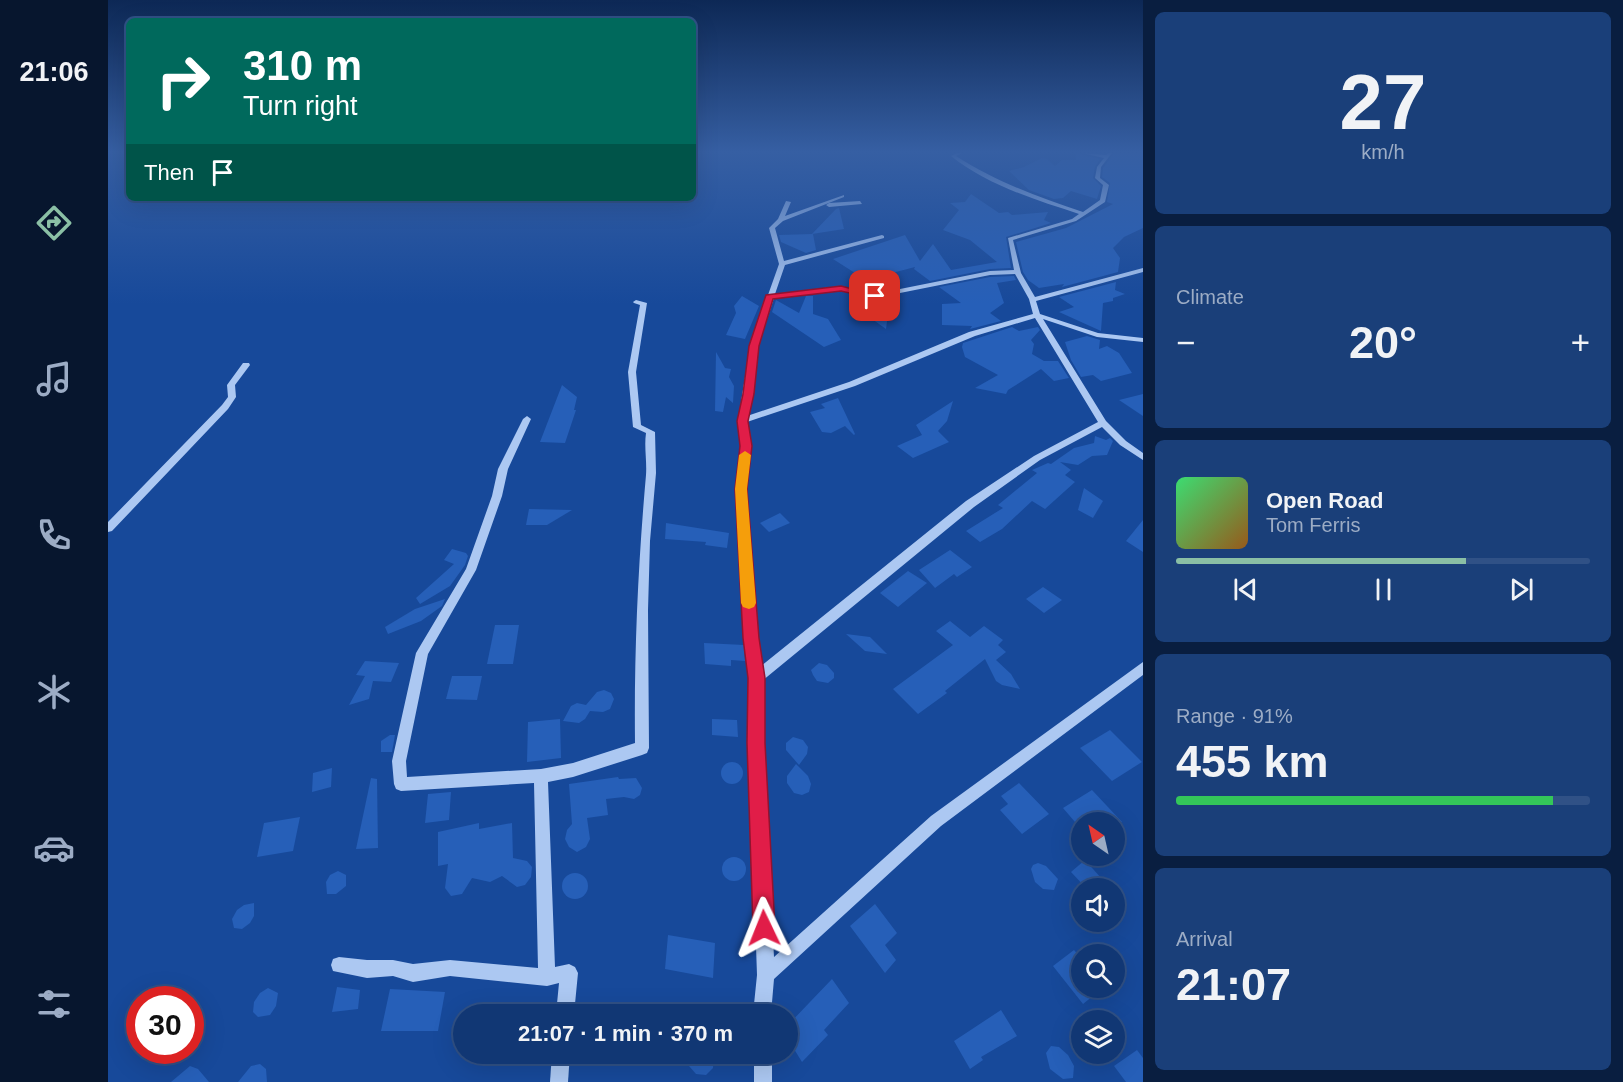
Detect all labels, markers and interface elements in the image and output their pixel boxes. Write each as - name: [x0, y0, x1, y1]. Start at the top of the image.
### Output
- icon: right: [144, 42, 222, 120]
- text: 310 m: [243, 42, 362, 89]
- text: 21:06: [19, 57, 89, 87]
- text: 27: [1340, 58, 1426, 146]
- text: Turn right: [243, 91, 358, 121]
- text: km/h: [1361, 141, 1405, 163]
- icon: arrive: [206, 156, 239, 189]
- text: Then: [144, 160, 194, 185]
- icon: directions: [33, 202, 75, 244]
- pin: [849, 270, 900, 321]
- icon: arrive: [858, 279, 891, 312]
- text: Climate: [1176, 286, 1244, 308]
- text: 20°: [1349, 317, 1417, 368]
- text: −: [1176, 324, 1195, 361]
- text: +: [1571, 324, 1590, 361]
- icon: music: [33, 358, 75, 400]
- text: Open Road: [1266, 488, 1383, 513]
- icon: phone: [33, 514, 75, 556]
- text: Tom Ferris: [1266, 514, 1360, 536]
- icon: previous: [1229, 573, 1262, 606]
- icon: pause: [1367, 573, 1400, 606]
- icon: next: [1505, 573, 1538, 606]
- icon: climate: [33, 671, 75, 713]
- text: Range · 91%: [1176, 705, 1293, 727]
- text: 455 km: [1176, 736, 1329, 787]
- north arrow: [1071, 812, 1125, 866]
- map controls: [1071, 812, 1125, 1064]
- icon: car: [33, 827, 75, 869]
- button: sound: [1071, 878, 1125, 932]
- position arrow: [732, 896, 796, 960]
- text: Arrival: [1176, 928, 1233, 950]
- button: search: [1071, 944, 1125, 998]
- text: 21:07: [1176, 959, 1291, 1010]
- icon: filters: [33, 983, 75, 1025]
- speed limit sign: 30: [126, 986, 204, 1064]
- button: layers: [1071, 1010, 1125, 1064]
- text: 21:07 · 1 min · 370 m: [518, 1021, 733, 1046]

